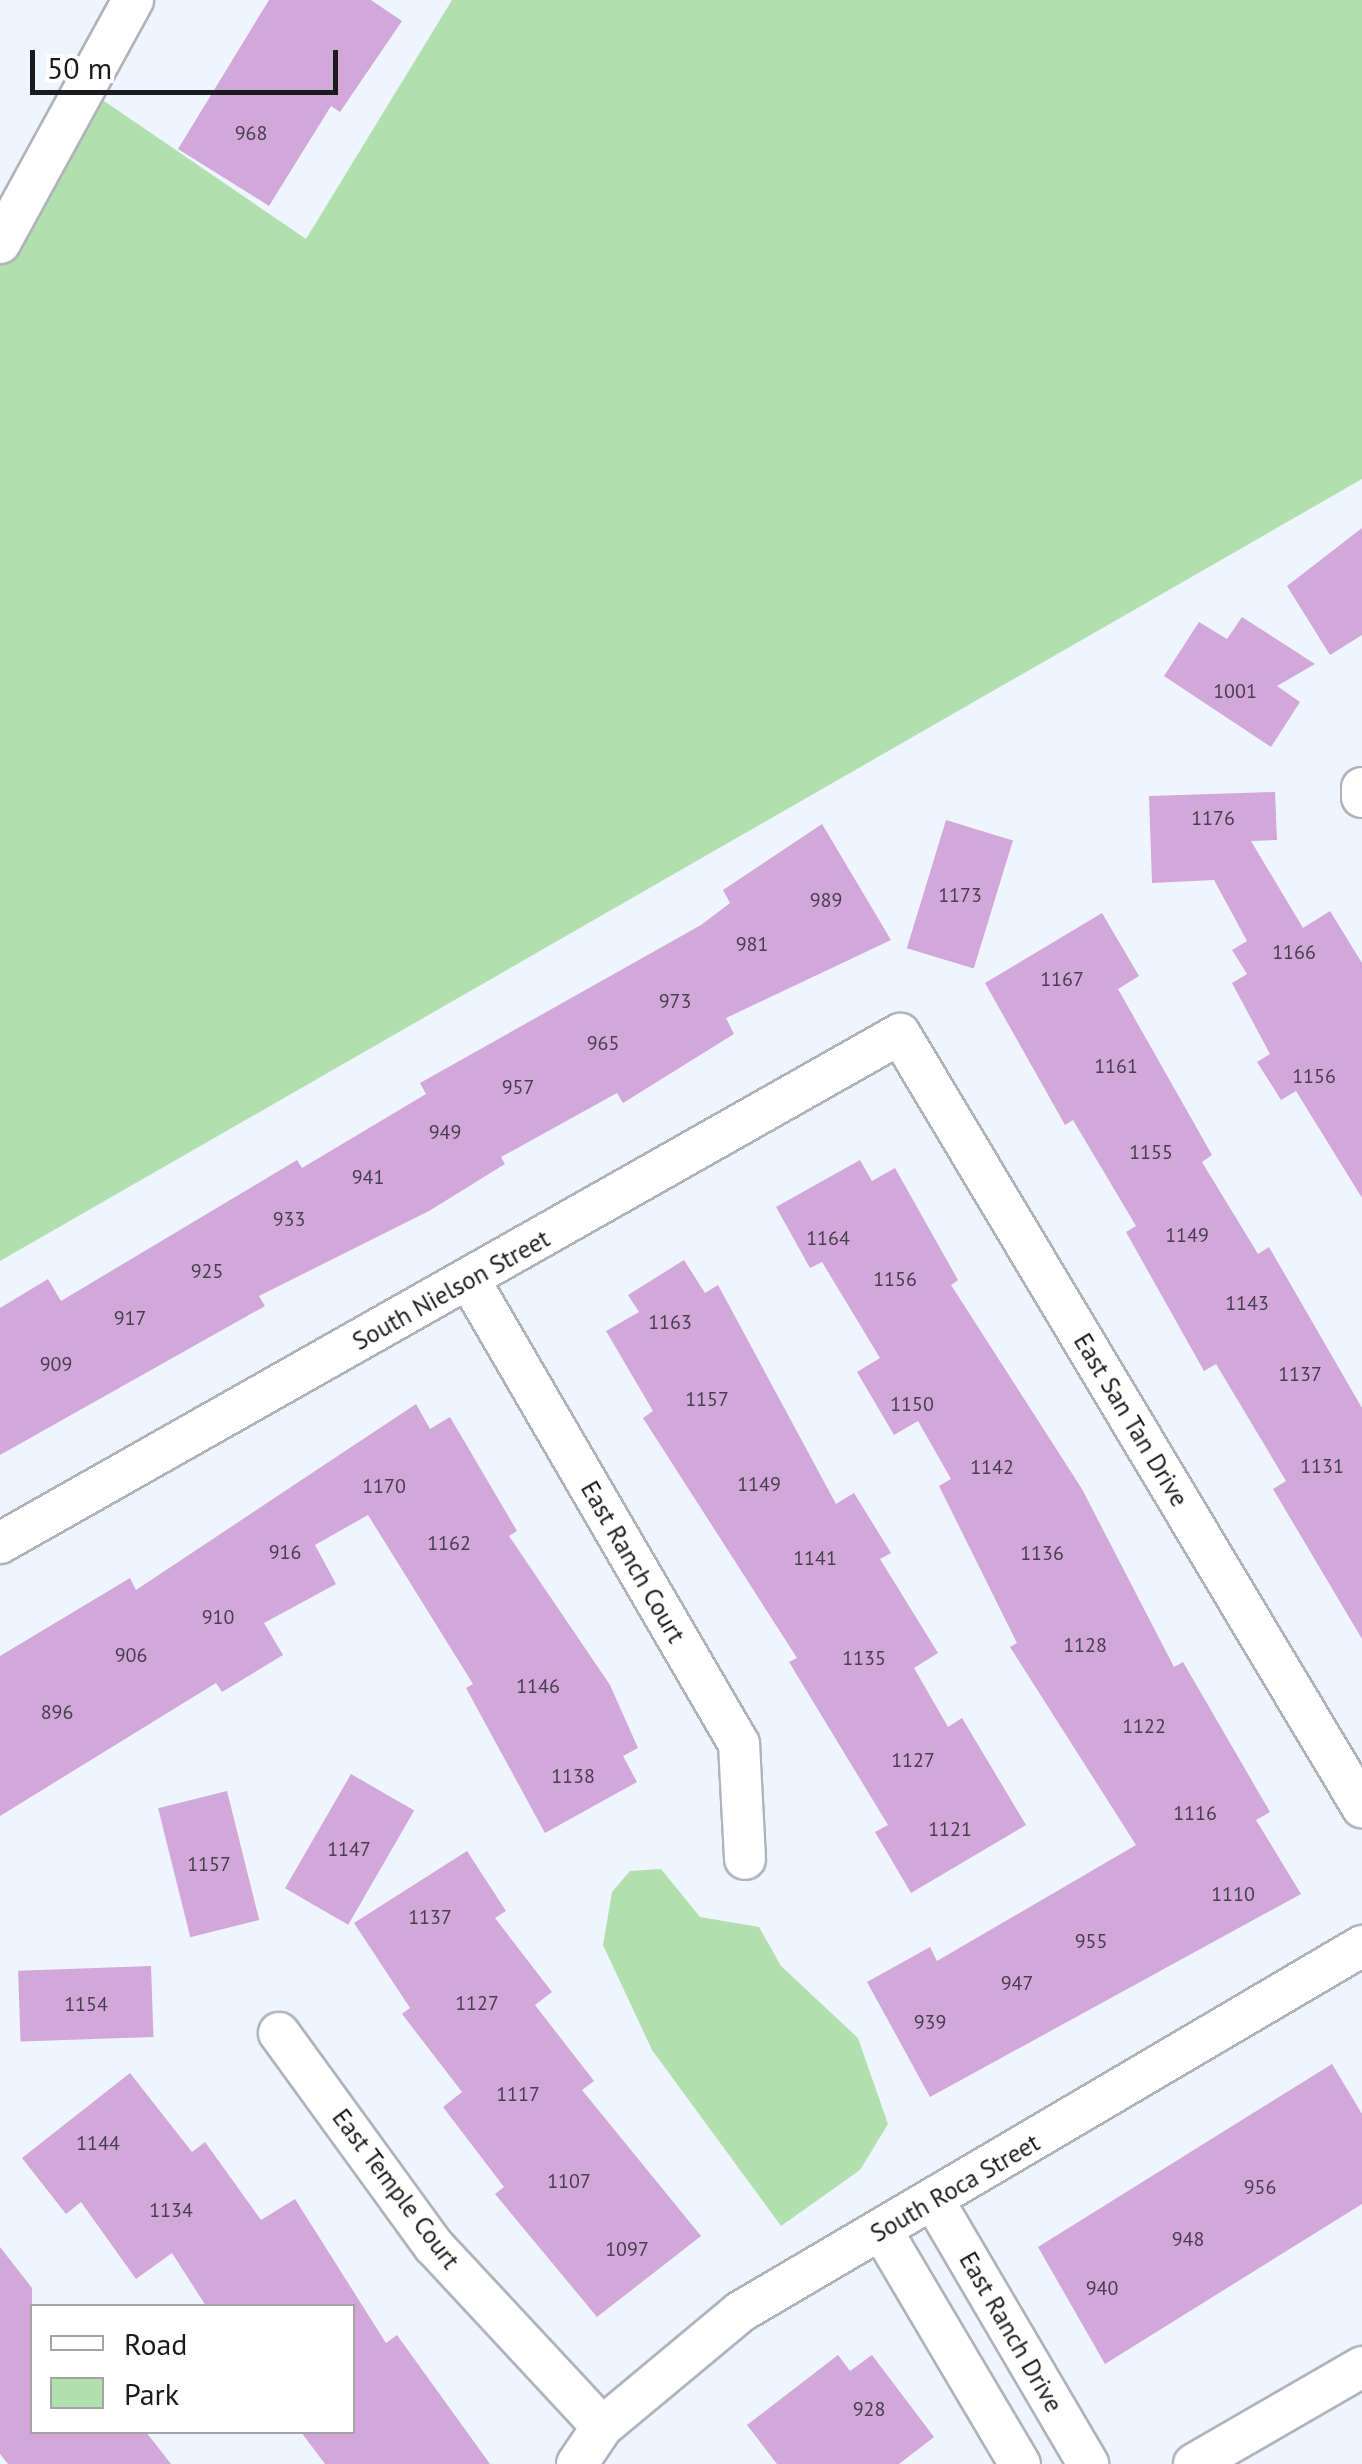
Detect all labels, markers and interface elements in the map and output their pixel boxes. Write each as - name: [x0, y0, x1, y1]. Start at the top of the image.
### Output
- scale bar: [35, 30, 342, 92]
- text: 50 m: [47, 48, 112, 87]
- house number: 968: [235, 121, 267, 145]
- house number: 1001: [1213, 679, 1257, 703]
- house number: 1176: [1191, 806, 1235, 830]
- house number: 1173: [938, 883, 982, 907]
- house number: 989: [810, 888, 842, 912]
- house number: 981: [736, 932, 768, 956]
- house number: 1166: [1272, 940, 1316, 964]
- house number: 1167: [1040, 967, 1084, 991]
- house number: 973: [659, 989, 691, 1013]
- house number: 965: [587, 1031, 619, 1055]
- house number: 1161: [1094, 1054, 1138, 1078]
- house number: 1156: [1292, 1064, 1336, 1088]
- house number: 957: [502, 1075, 534, 1099]
- house number: 949: [429, 1120, 461, 1144]
- house number: 1155: [1129, 1140, 1173, 1164]
- house number: 941: [352, 1165, 384, 1189]
- house number: 933: [273, 1207, 305, 1231]
- street label: South Nielson Street: [347, 1223, 555, 1357]
- house number: 1149: [1165, 1223, 1209, 1247]
- house number: 1164: [806, 1226, 850, 1250]
- house number: 925: [191, 1259, 223, 1283]
- house number: 1156: [873, 1267, 917, 1291]
- house number: 1143: [1225, 1291, 1269, 1315]
- house number: 917: [114, 1306, 146, 1330]
- house number: 1163: [648, 1310, 692, 1334]
- street label: East San Tan Drive: [1067, 1328, 1195, 1512]
- house number: 909: [40, 1352, 72, 1376]
- house number: 1137: [1278, 1362, 1322, 1386]
- house number: 1157: [685, 1387, 729, 1411]
- house number: 1150: [890, 1392, 934, 1416]
- house number: 1131: [1300, 1454, 1344, 1478]
- house number: 1142: [970, 1455, 1014, 1479]
- house number: 1149: [737, 1472, 781, 1496]
- house number: 1170: [362, 1474, 406, 1498]
- street label: East Ranch Court: [575, 1476, 691, 1648]
- house number: 1162: [427, 1531, 471, 1555]
- house number: 916: [269, 1540, 301, 1564]
- house number: 1136: [1020, 1541, 1064, 1565]
- house number: 1141: [793, 1546, 837, 1570]
- house number: 910: [202, 1605, 234, 1629]
- house number: 1128: [1063, 1633, 1107, 1657]
- house number: 906: [115, 1643, 147, 1667]
- house number: 1135: [842, 1646, 886, 1670]
- house number: 1146: [516, 1674, 560, 1698]
- house number: 896: [41, 1700, 73, 1724]
- house number: 1122: [1122, 1714, 1166, 1738]
- house number: 1127: [891, 1748, 935, 1772]
- house number: 1138: [551, 1764, 595, 1788]
- house number: 1116: [1173, 1801, 1217, 1825]
- house number: 1121: [928, 1817, 972, 1841]
- house number: 1147: [327, 1837, 371, 1861]
- house number: 1157: [187, 1852, 231, 1876]
- house number: 1110: [1211, 1882, 1255, 1906]
- house number: 1137: [408, 1905, 452, 1929]
- house number: 955: [1075, 1929, 1107, 1953]
- house number: 947: [1001, 1971, 1033, 1995]
- house number: 1127: [455, 1991, 499, 2015]
- house number: 1154: [64, 1992, 108, 2016]
- house number: 939: [914, 2010, 946, 2034]
- house number: 1117: [496, 2082, 540, 2106]
- street label: East Temple Court: [326, 2103, 466, 2275]
- street label: South Roca Street: [865, 2127, 1045, 2249]
- house number: 1144: [76, 2131, 120, 2155]
- house number: 1107: [547, 2169, 591, 2193]
- house number: 956: [1244, 2175, 1276, 2199]
- house number: 1134: [149, 2198, 193, 2222]
- house number: 948: [1172, 2227, 1204, 2251]
- house number: 1097: [605, 2237, 649, 2261]
- street label: East Ranch Drive: [953, 2247, 1069, 2417]
- house number: 940: [1086, 2276, 1118, 2300]
- legend: [30, 2304, 355, 2434]
- text: Road: [124, 2324, 188, 2363]
- text: Park: [124, 2374, 179, 2413]
- house number: 928: [853, 2397, 885, 2421]

